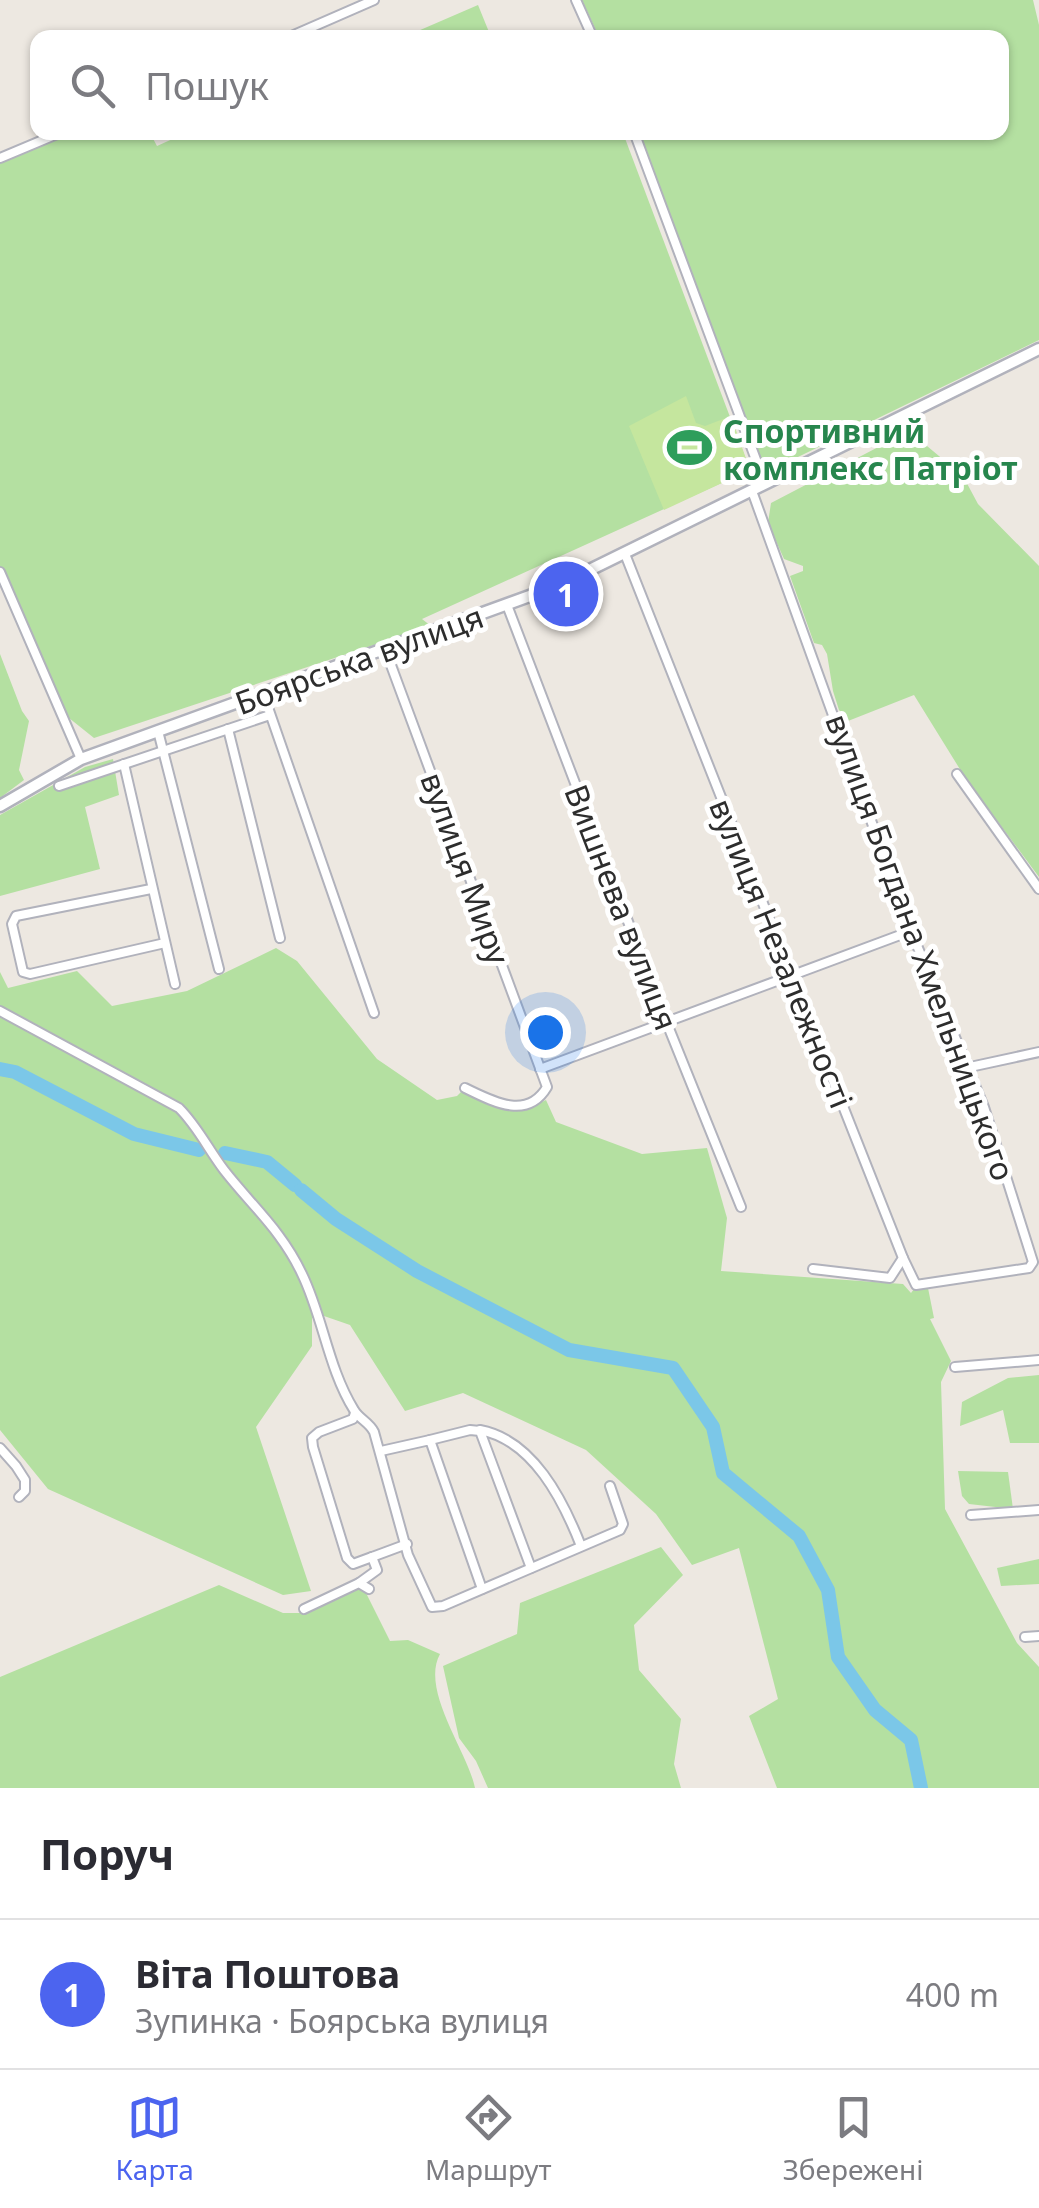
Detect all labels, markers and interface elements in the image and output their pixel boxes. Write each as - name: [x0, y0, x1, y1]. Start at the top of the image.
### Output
- search box: [30, 30, 1009, 140]
- icon: search: [65, 58, 120, 113]
- text: Пошук: [145, 59, 269, 111]
- place label: Спортивний комплекс Патріот: [723, 409, 1018, 489]
- sports icon: Спортивний комплекс Патріот: [666, 424, 714, 472]
- pin: 1: [534, 556, 598, 632]
- street label: Боярська вулиця: [229, 594, 489, 724]
- street label: вулиця Богдана Хмельницького: [816, 708, 1026, 1186]
- street label: вулиця Миру: [411, 766, 521, 971]
- street label: Вишнева вулиця: [555, 778, 689, 1036]
- street label: вулиця Незалежності: [700, 792, 864, 1114]
- your location: [520, 1007, 571, 1058]
- text: Поруч: [40, 1825, 174, 1882]
- text: Віта Поштова: [135, 1947, 400, 1999]
- text: 1: [63, 1973, 82, 2016]
- text: 400 m: [906, 1973, 999, 2016]
- text: Зупинка · Боярська вулиця: [135, 1999, 549, 2042]
- tab: Карта: [116, 2090, 194, 2188]
- tab: Маршрут: [425, 2090, 551, 2188]
- tab: Збережені: [783, 2090, 923, 2188]

